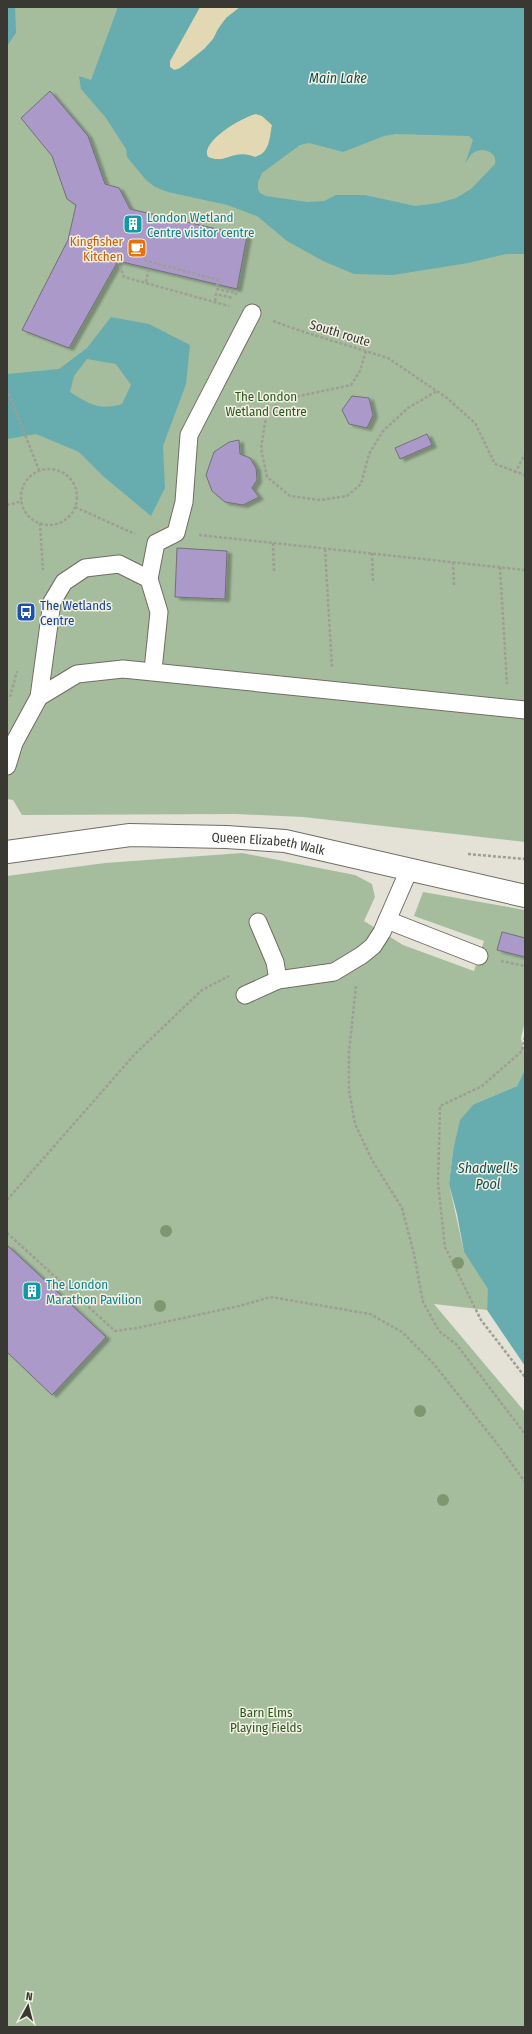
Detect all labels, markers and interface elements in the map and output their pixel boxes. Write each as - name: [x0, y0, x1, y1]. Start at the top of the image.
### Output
- water label: Main Lake: [309, 70, 367, 87]
- place label: London Wetland Centre visitor centre: [147, 210, 254, 240]
- building icon: London Wetland Centre visitor centre: [122, 213, 144, 235]
- place label: Kingfisher Kitchen: [70, 234, 123, 264]
- cafe icon: Kingfisher Kitchen: [126, 237, 148, 259]
- street label: South route: [308, 317, 372, 349]
- park label: The London Wetland Centre: [225, 389, 307, 419]
- place label: The Wetlands Centre: [40, 598, 112, 628]
- bus stop icon: The Wetlands Centre: [15, 601, 37, 623]
- street label: Queen Elizabeth Walk: [211, 829, 327, 858]
- water label: Shadwell's Pool: [457, 1160, 518, 1193]
- place label: The London Marathon Pavilion: [46, 1277, 142, 1307]
- building icon: The London Marathon Pavilion: [21, 1280, 43, 1302]
- park label: Barn Elms Playing Fields: [230, 1705, 303, 1735]
- north arrow: [8, 1986, 48, 2026]
- text: N: [25, 1990, 33, 2003]

